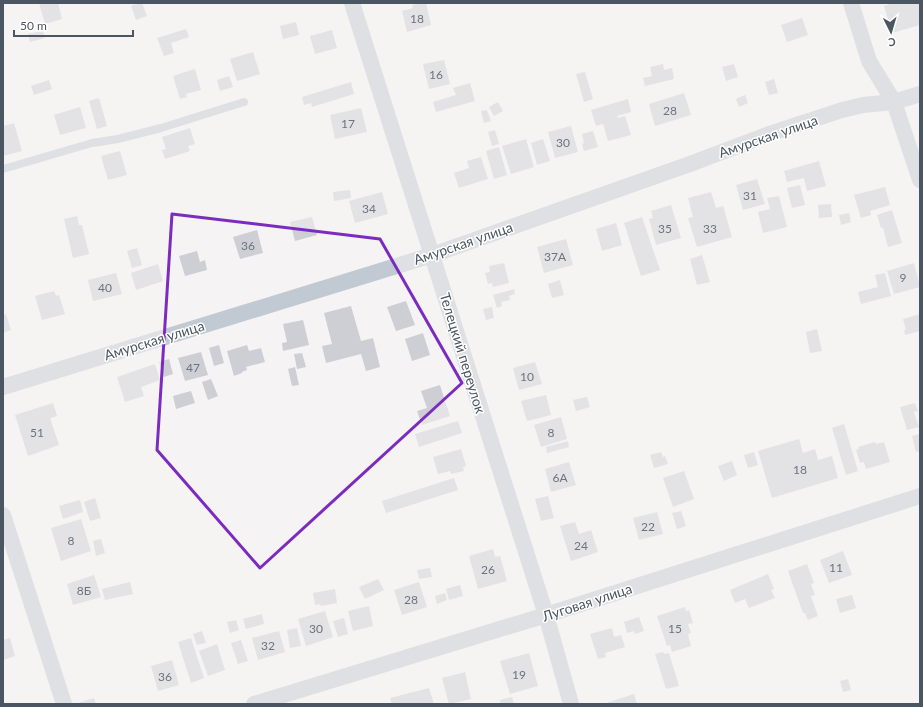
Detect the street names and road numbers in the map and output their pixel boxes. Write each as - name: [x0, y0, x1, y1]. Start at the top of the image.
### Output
- street label: Амурская улица: [716, 111, 820, 161]
- street label: Амурская улица: [411, 218, 515, 268]
- street label: Телецкий переулок: [437, 291, 490, 416]
- street label: Амурская улица: [102, 317, 206, 363]
- street label: Луговая улица: [539, 579, 634, 625]

